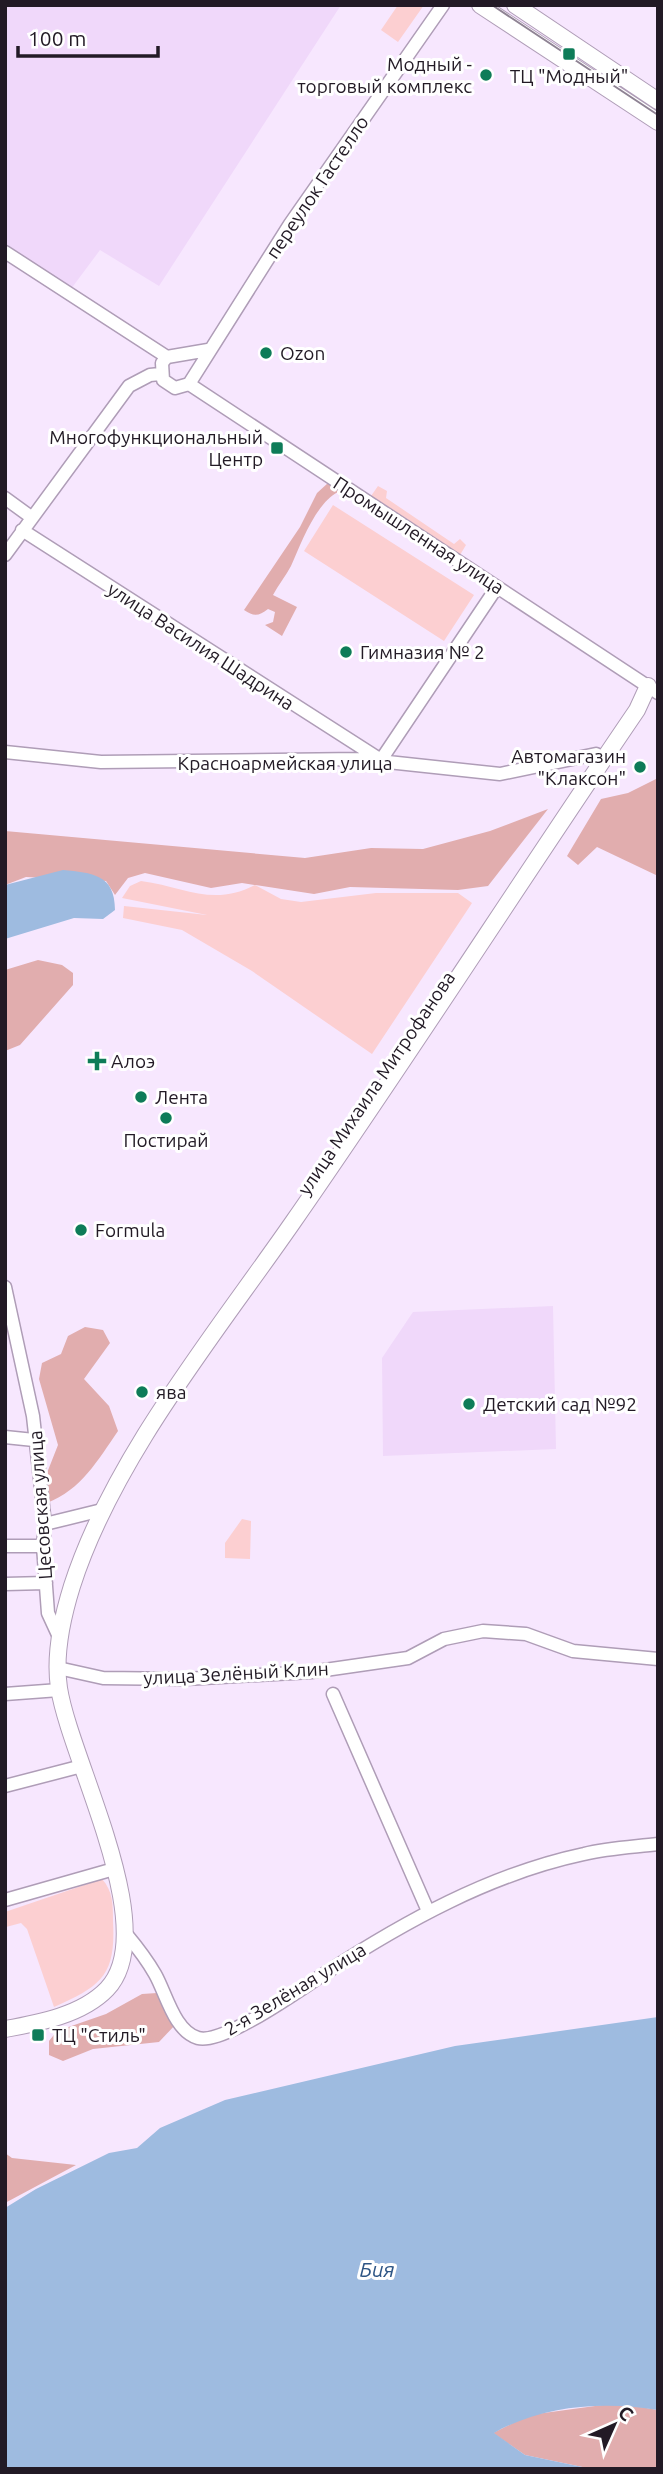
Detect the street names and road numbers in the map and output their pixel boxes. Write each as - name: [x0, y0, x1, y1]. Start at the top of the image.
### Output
- street label: переулок Гастелло: [261, 112, 373, 262]
- street label: Промышленная улица: [330, 472, 508, 598]
- street label: улица Василия Шадрина: [104, 577, 298, 715]
- street label: Красноармейская улица: [178, 752, 392, 774]
- street label: улица Михаила Митрофанова: [293, 967, 459, 1199]
- street label: Цесовская улица: [24, 1430, 56, 1580]
- street label: улица Зелёный Клин: [143, 1657, 329, 1689]
- street label: 2-я Зелёная улица: [220, 1938, 370, 2040]

